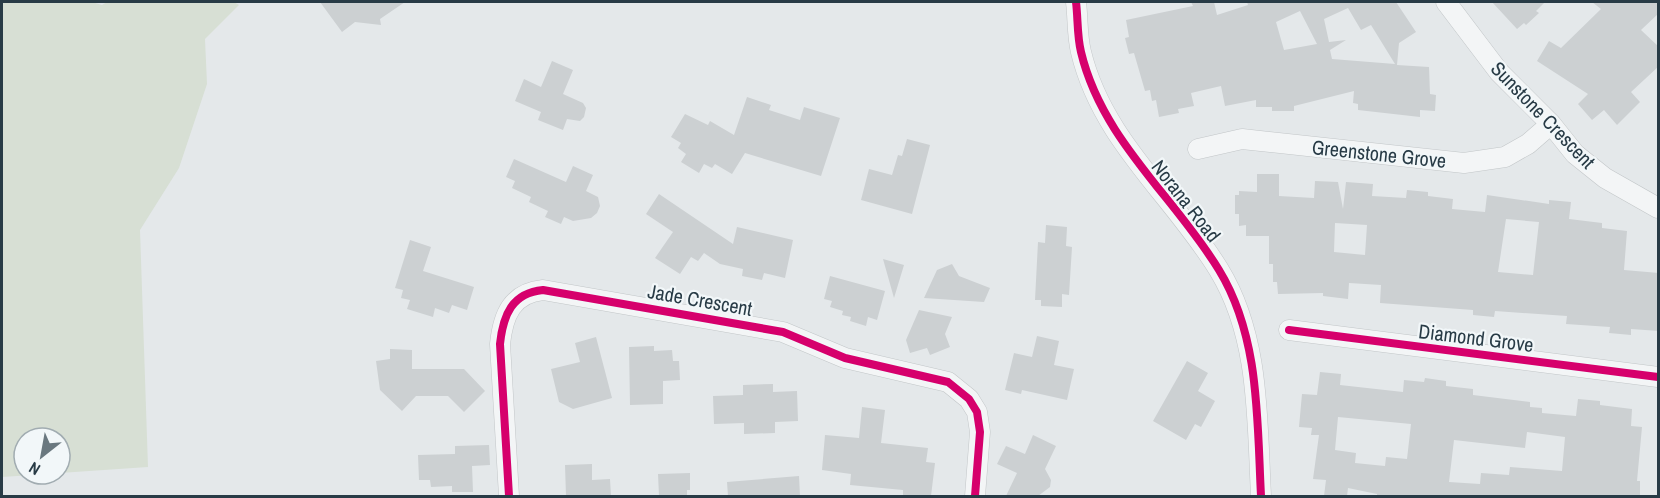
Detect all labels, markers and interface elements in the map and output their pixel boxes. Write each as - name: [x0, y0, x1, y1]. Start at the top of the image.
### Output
- street label: Sunstone Crescent: [1485, 55, 1602, 175]
- street label: Greenstone Grove: [1311, 133, 1448, 174]
- street label: Norana Road: [1146, 154, 1227, 247]
- street label: Jade Crescent: [646, 277, 755, 322]
- street label: Diamond Grove: [1417, 317, 1535, 358]
- north arrow: [12, 426, 72, 486]
- text: N: [25, 457, 44, 481]

